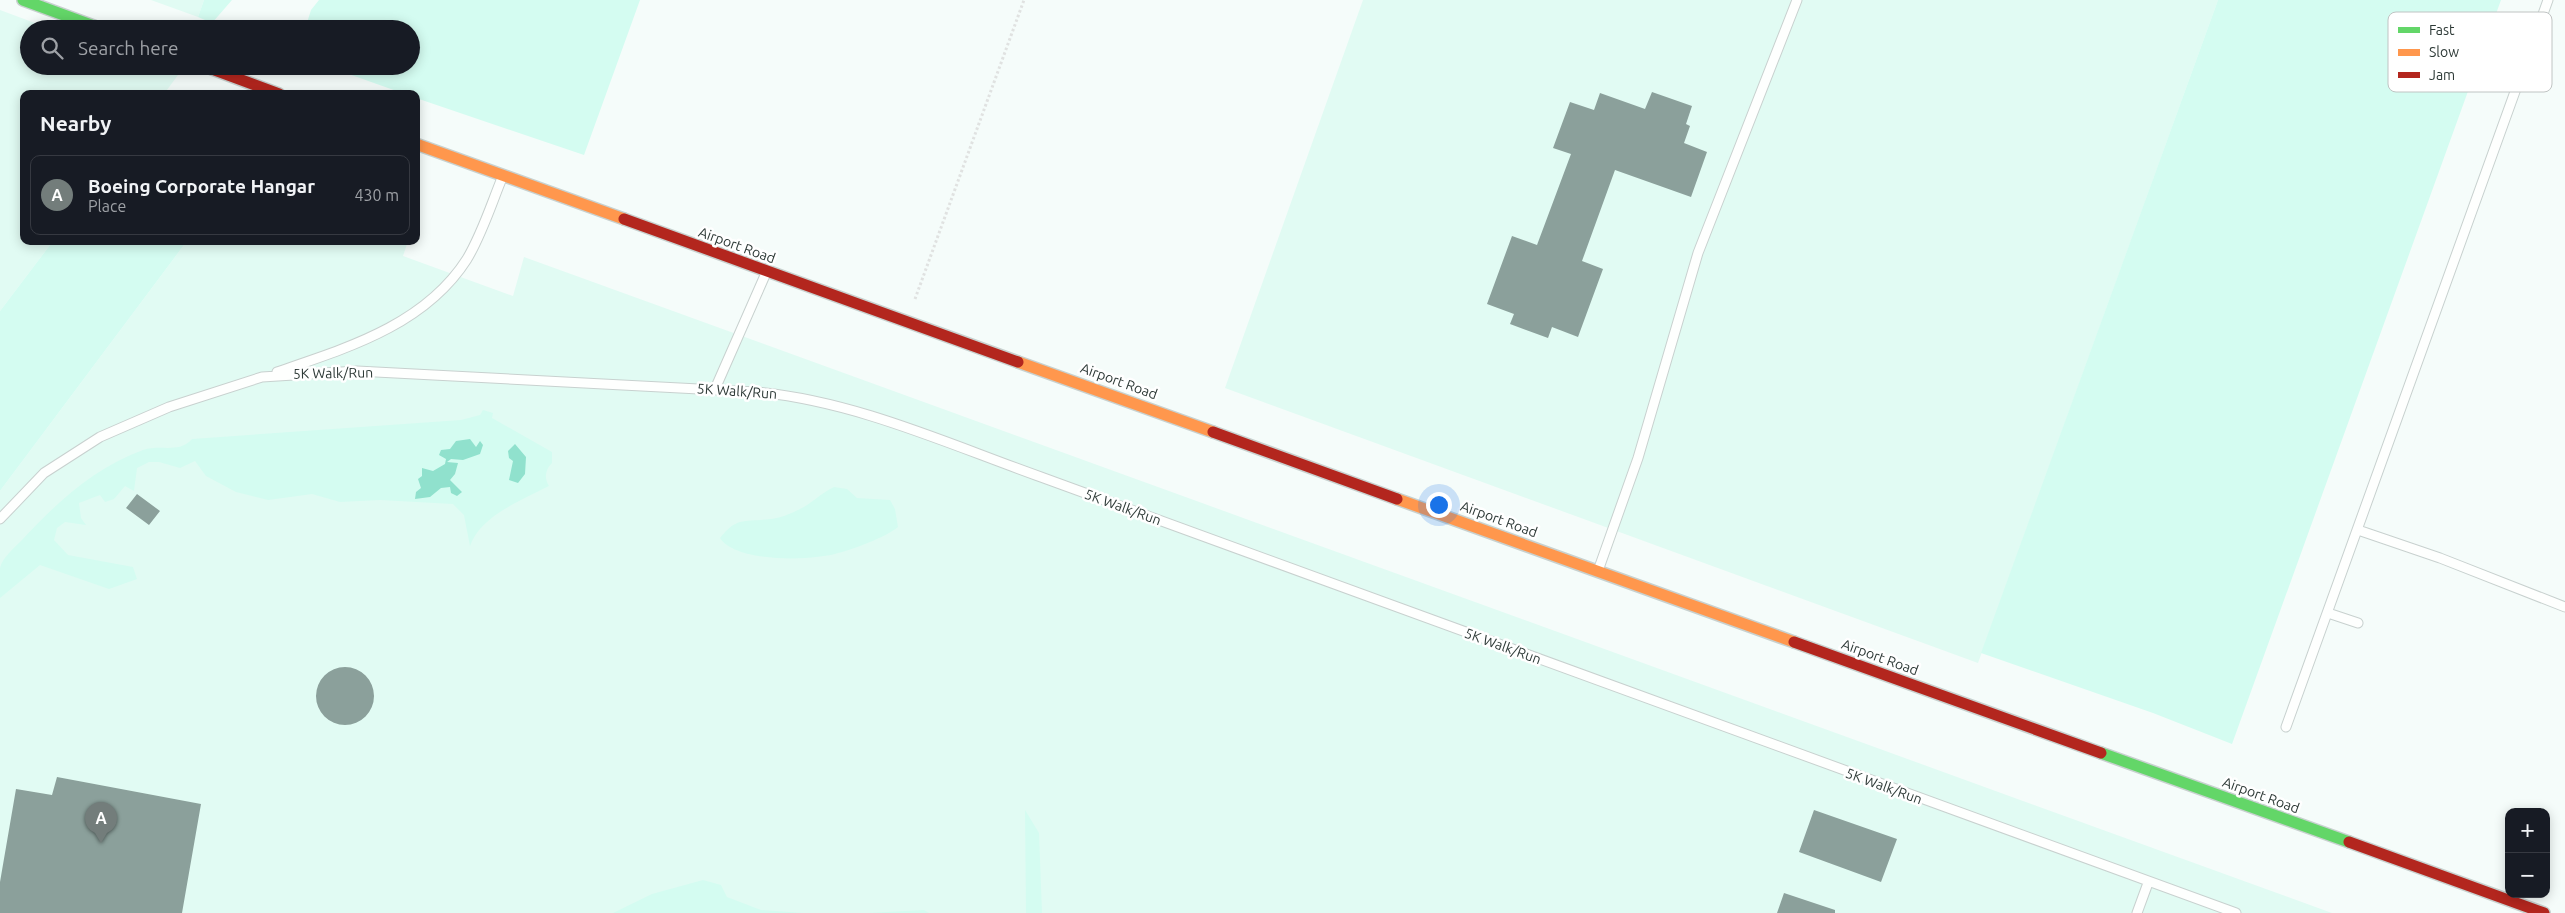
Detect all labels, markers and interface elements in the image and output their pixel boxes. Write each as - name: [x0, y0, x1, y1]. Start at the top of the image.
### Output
- legend: [2388, 12, 2552, 92]
- search box: [20, 20, 420, 75]
- text: Fast: [2429, 22, 2455, 38]
- icon: search: [38, 34, 66, 62]
- text: Search here: [78, 37, 178, 59]
- text: Slow: [2429, 44, 2459, 60]
- text: Jam: [2429, 67, 2455, 83]
- text: Nearby: [40, 111, 111, 135]
- text: Boeing Corporate Hangar: [88, 175, 315, 197]
- text: A: [51, 186, 63, 204]
- text: 430 m: [354, 186, 399, 204]
- text: Place: [88, 197, 126, 215]
- street label: Airport Road: [696, 224, 778, 266]
- street label: Airport Road: [1078, 360, 1160, 402]
- street label: 5K Walk/Run: [293, 364, 373, 382]
- street label: 5K Walk/Run: [696, 380, 778, 402]
- street label: 5K Walk/Run: [1083, 486, 1163, 528]
- your location: [1426, 492, 1452, 518]
- street label: Airport Road: [1458, 498, 1540, 540]
- street label: 5K Walk/Run: [1463, 625, 1543, 667]
- street label: Airport Road: [1839, 636, 1921, 678]
- street label: 5K Walk/Run: [1844, 765, 1924, 807]
- street label: Airport Road: [2220, 774, 2302, 816]
- pin: A: [85, 802, 117, 843]
- map controls: [2505, 808, 2550, 898]
- button: +: [2505, 808, 2550, 853]
- button: −: [2505, 853, 2550, 898]

